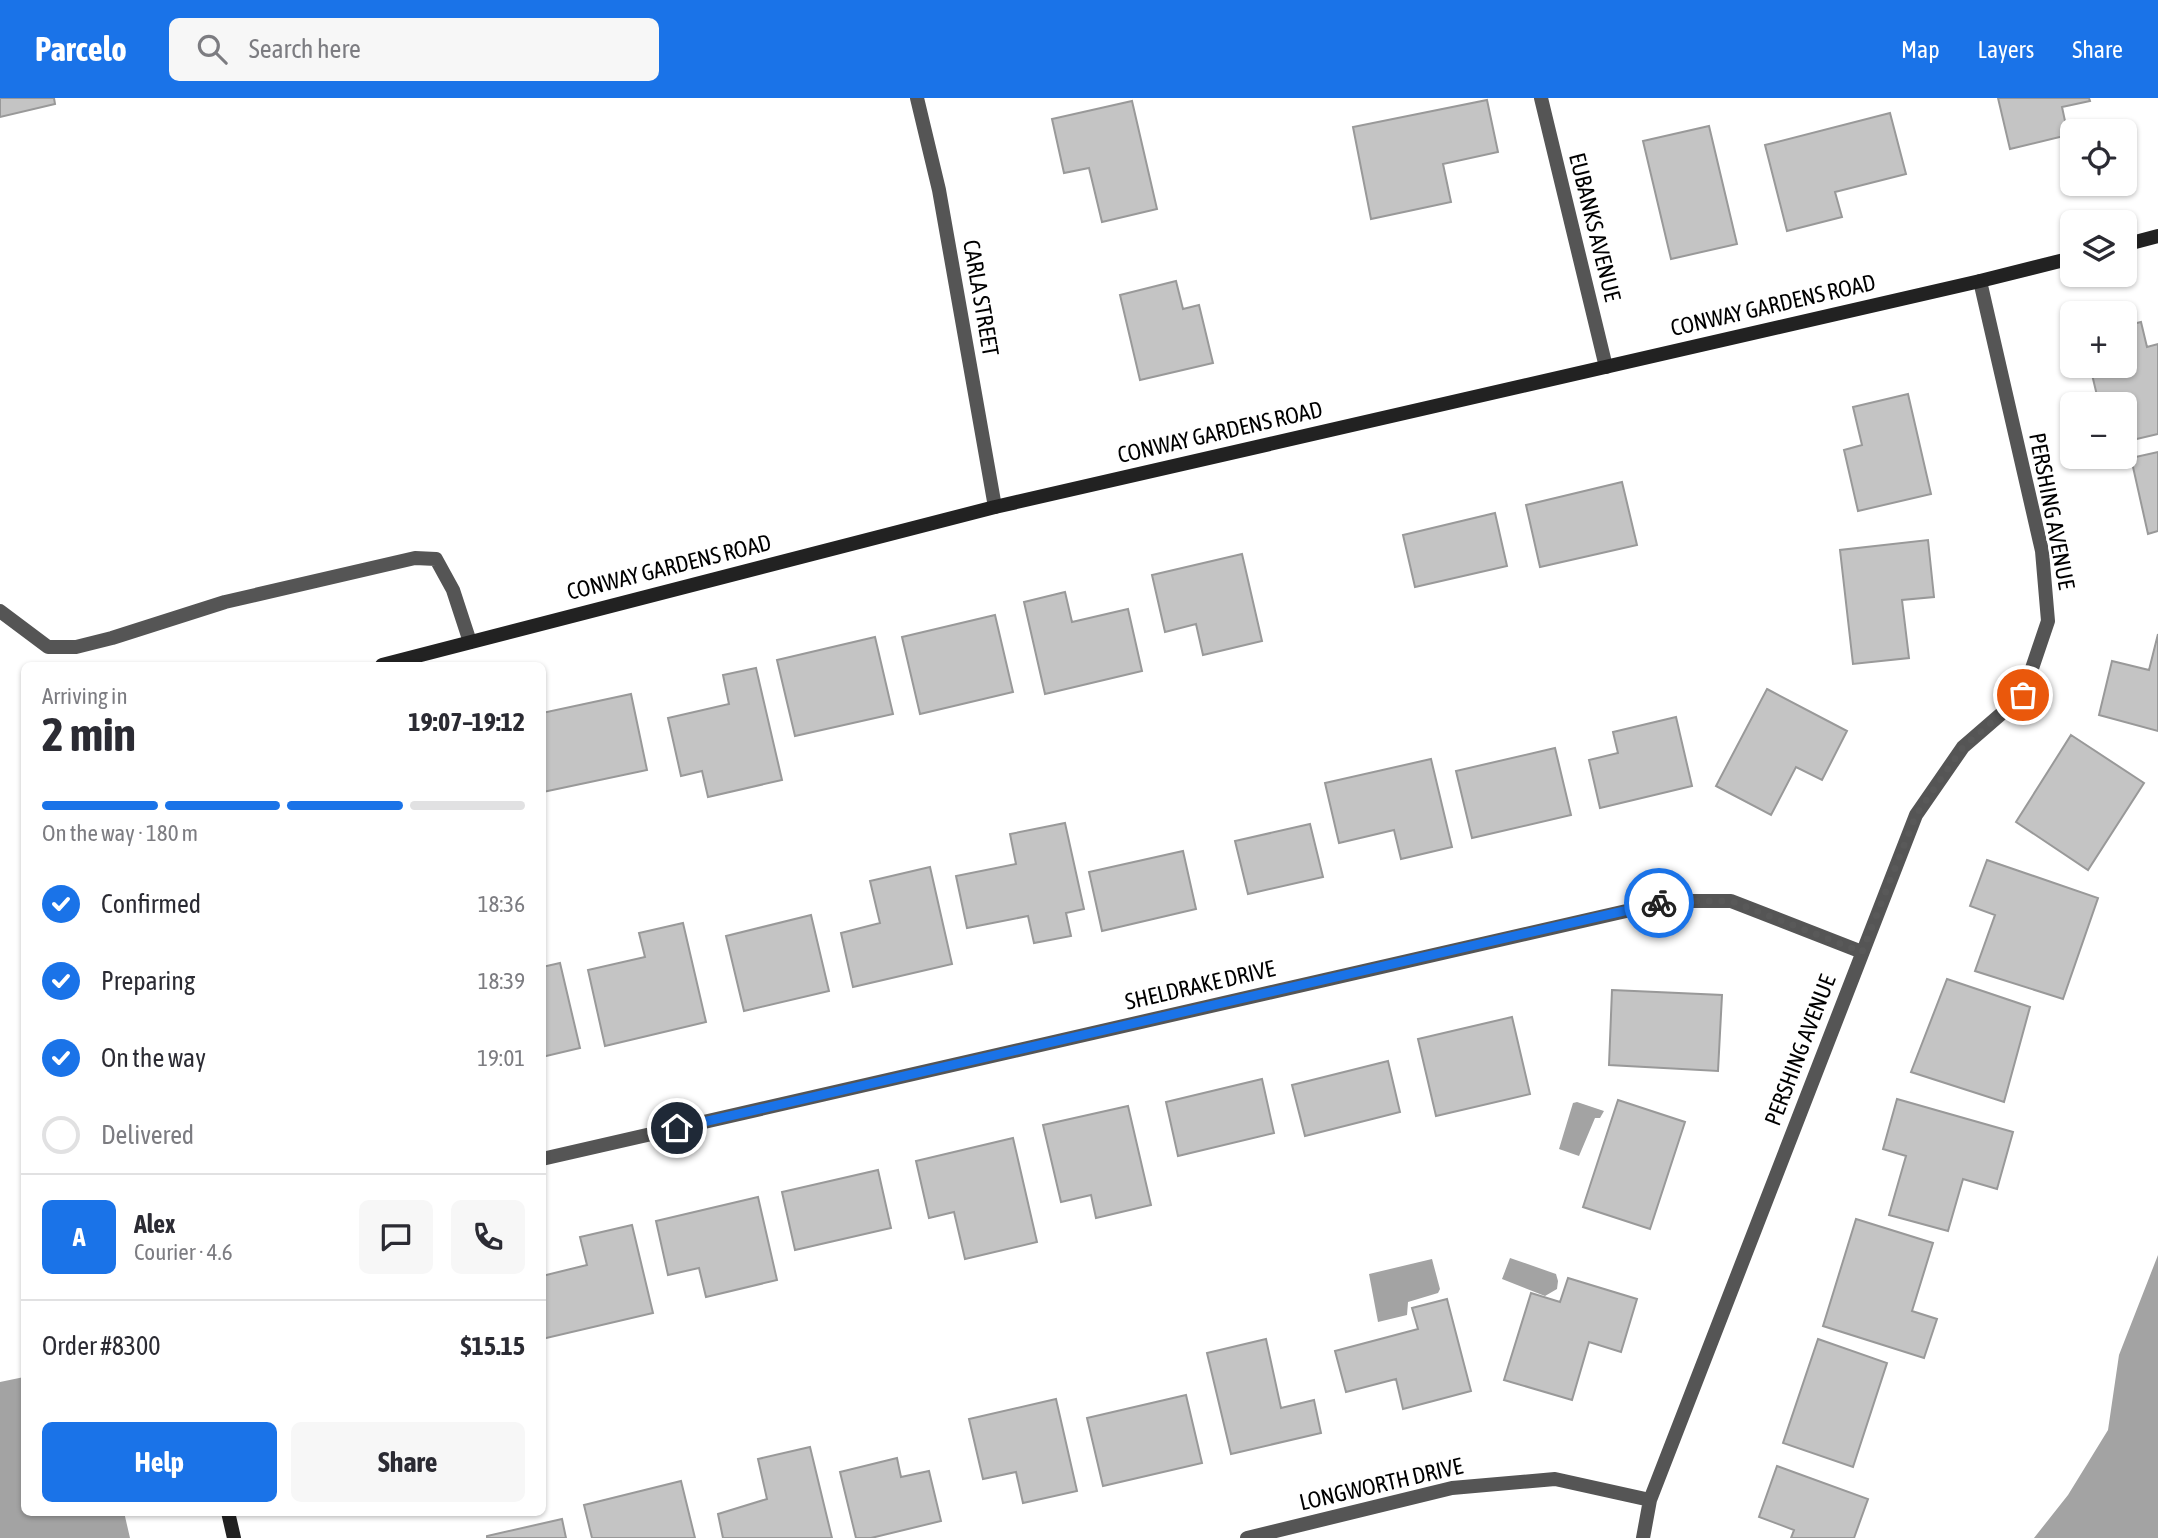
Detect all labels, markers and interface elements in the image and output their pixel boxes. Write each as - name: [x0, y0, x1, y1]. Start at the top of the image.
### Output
- search box: [169, 18, 659, 81]
- text: Parcelo: [35, 30, 127, 68]
- icon: search: [193, 30, 231, 68]
- text: Search here: [249, 34, 361, 64]
- text: Map: [1901, 36, 1940, 63]
- text: Layers: [1978, 36, 2034, 63]
- text: Share: [2072, 36, 2123, 63]
- map controls: [2060, 119, 2137, 469]
- button: locate: [2060, 119, 2137, 196]
- street label: EUBANKS AVENUE: [1564, 150, 1626, 304]
- button: layers: [2060, 210, 2137, 287]
- street label: CARLA STREET: [958, 238, 1004, 358]
- street label: CONWAY GARDENS ROAD: [1668, 269, 1878, 341]
- button: +: [2060, 301, 2137, 378]
- button: −: [2060, 392, 2137, 469]
- street label: CONWAY GARDENS ROAD: [1115, 396, 1325, 468]
- street label: PERSHING AVENUE: [2024, 430, 2080, 592]
- street label: CONWAY GARDENS ROAD: [564, 529, 774, 605]
- pin: [1993, 665, 2053, 725]
- icon: bag: [2004, 676, 2042, 714]
- text: Arriving in: [42, 683, 128, 709]
- text: 19:07–19:12: [408, 707, 525, 737]
- text: 2 min: [42, 708, 136, 761]
- text: On the way · 180 m: [42, 820, 198, 846]
- courier: [1624, 868, 1694, 938]
- icon: bike: [1640, 884, 1678, 922]
- icon: check: [42, 885, 80, 923]
- text: Confirmed: [101, 889, 201, 919]
- text: 18:36: [478, 891, 525, 917]
- street label: SHELDRAKE DRIVE: [1123, 955, 1278, 1015]
- icon: check: [42, 962, 80, 1000]
- text: Preparing: [101, 966, 195, 996]
- text: 18:39: [478, 968, 525, 994]
- street label: PERSHING AVENUE: [1759, 971, 1841, 1129]
- icon: check: [42, 1039, 80, 1077]
- text: On the way: [101, 1043, 206, 1073]
- text: 19:01: [477, 1045, 525, 1071]
- pin: [647, 1098, 707, 1158]
- icon: home: [658, 1109, 696, 1147]
- text: Delivered: [101, 1120, 194, 1150]
- button: chat: [359, 1200, 433, 1274]
- button: phone: [451, 1200, 525, 1274]
- text: Alex: [134, 1209, 175, 1239]
- text: A: [73, 1222, 85, 1252]
- text: Courier · 4.6: [134, 1239, 233, 1265]
- text: Order #8300: [42, 1331, 161, 1361]
- text: $15.15: [461, 1331, 525, 1361]
- button: Help: [42, 1422, 277, 1502]
- button: Share: [291, 1422, 525, 1502]
- street label: LONGWORTH DRIVE: [1297, 1453, 1465, 1515]

